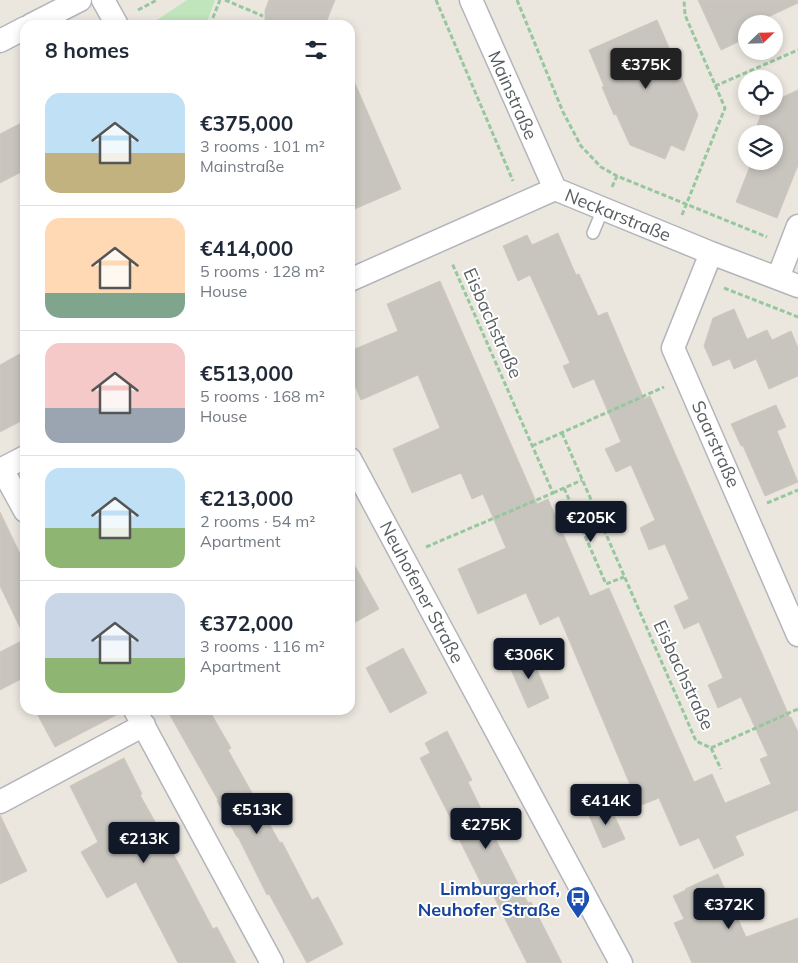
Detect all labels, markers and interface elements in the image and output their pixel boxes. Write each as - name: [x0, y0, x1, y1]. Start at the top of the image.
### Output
- north arrow: [738, 15, 782, 60]
- map controls: [738, 15, 783, 170]
- icon: filters: [302, 36, 330, 64]
- text: 8 homes: [45, 37, 129, 63]
- street label: Mainstraße: [483, 47, 543, 143]
- pin: €375K: [611, 48, 681, 90]
- text: €375K: [621, 54, 671, 74]
- button: locate: [738, 70, 783, 115]
- text: €375,000: [200, 110, 293, 136]
- icon: home: [85, 113, 145, 173]
- button: layers: [738, 125, 783, 170]
- text: 3 rooms · 101 m²: [200, 136, 325, 156]
- text: Mainstraße: [200, 156, 284, 176]
- street label: Neckarstraße: [562, 183, 674, 247]
- text: €414,000: [200, 235, 293, 261]
- icon: home: [85, 238, 145, 298]
- text: 5 rooms · 128 m²: [200, 261, 325, 281]
- street label: Eisbachstraße: [458, 264, 528, 382]
- text: House: [200, 281, 247, 301]
- text: €513,000: [200, 360, 293, 386]
- icon: home: [85, 363, 145, 423]
- text: 5 rooms · 168 m²: [200, 386, 325, 406]
- street label: Saarstraße: [687, 397, 745, 491]
- text: House: [200, 406, 247, 426]
- text: €213,000: [200, 485, 293, 511]
- icon: home: [85, 488, 145, 548]
- pin: €205K: [556, 500, 626, 543]
- text: €205K: [566, 507, 616, 527]
- text: 2 rooms · 54 m²: [200, 511, 315, 531]
- street label: Neuhofener Straße: [375, 517, 469, 667]
- text: Apartment: [200, 531, 281, 551]
- text: €372,000: [200, 610, 293, 636]
- icon: home: [85, 613, 145, 673]
- street label: Eisbachstraße: [649, 616, 719, 734]
- text: 3 rooms · 116 m²: [200, 636, 325, 656]
- pin: €306K: [494, 638, 564, 680]
- text: €306K: [504, 644, 554, 664]
- text: Apartment: [200, 656, 281, 676]
- pin: €414K: [571, 784, 641, 826]
- text: €414K: [581, 790, 631, 810]
- pin: €513K: [222, 792, 292, 835]
- text: €513K: [232, 799, 282, 819]
- pin: €275K: [451, 808, 521, 850]
- text: €275K: [461, 814, 511, 834]
- pin: €213K: [109, 822, 179, 864]
- text: €213K: [119, 828, 169, 848]
- place label: Limburgerhof, Neuhofer Straße: [418, 877, 560, 921]
- bus stop icon: Limburgerhof, Neuhofer Straße: [565, 885, 591, 919]
- pin: €372K: [694, 888, 764, 930]
- text: €372K: [704, 894, 754, 914]

